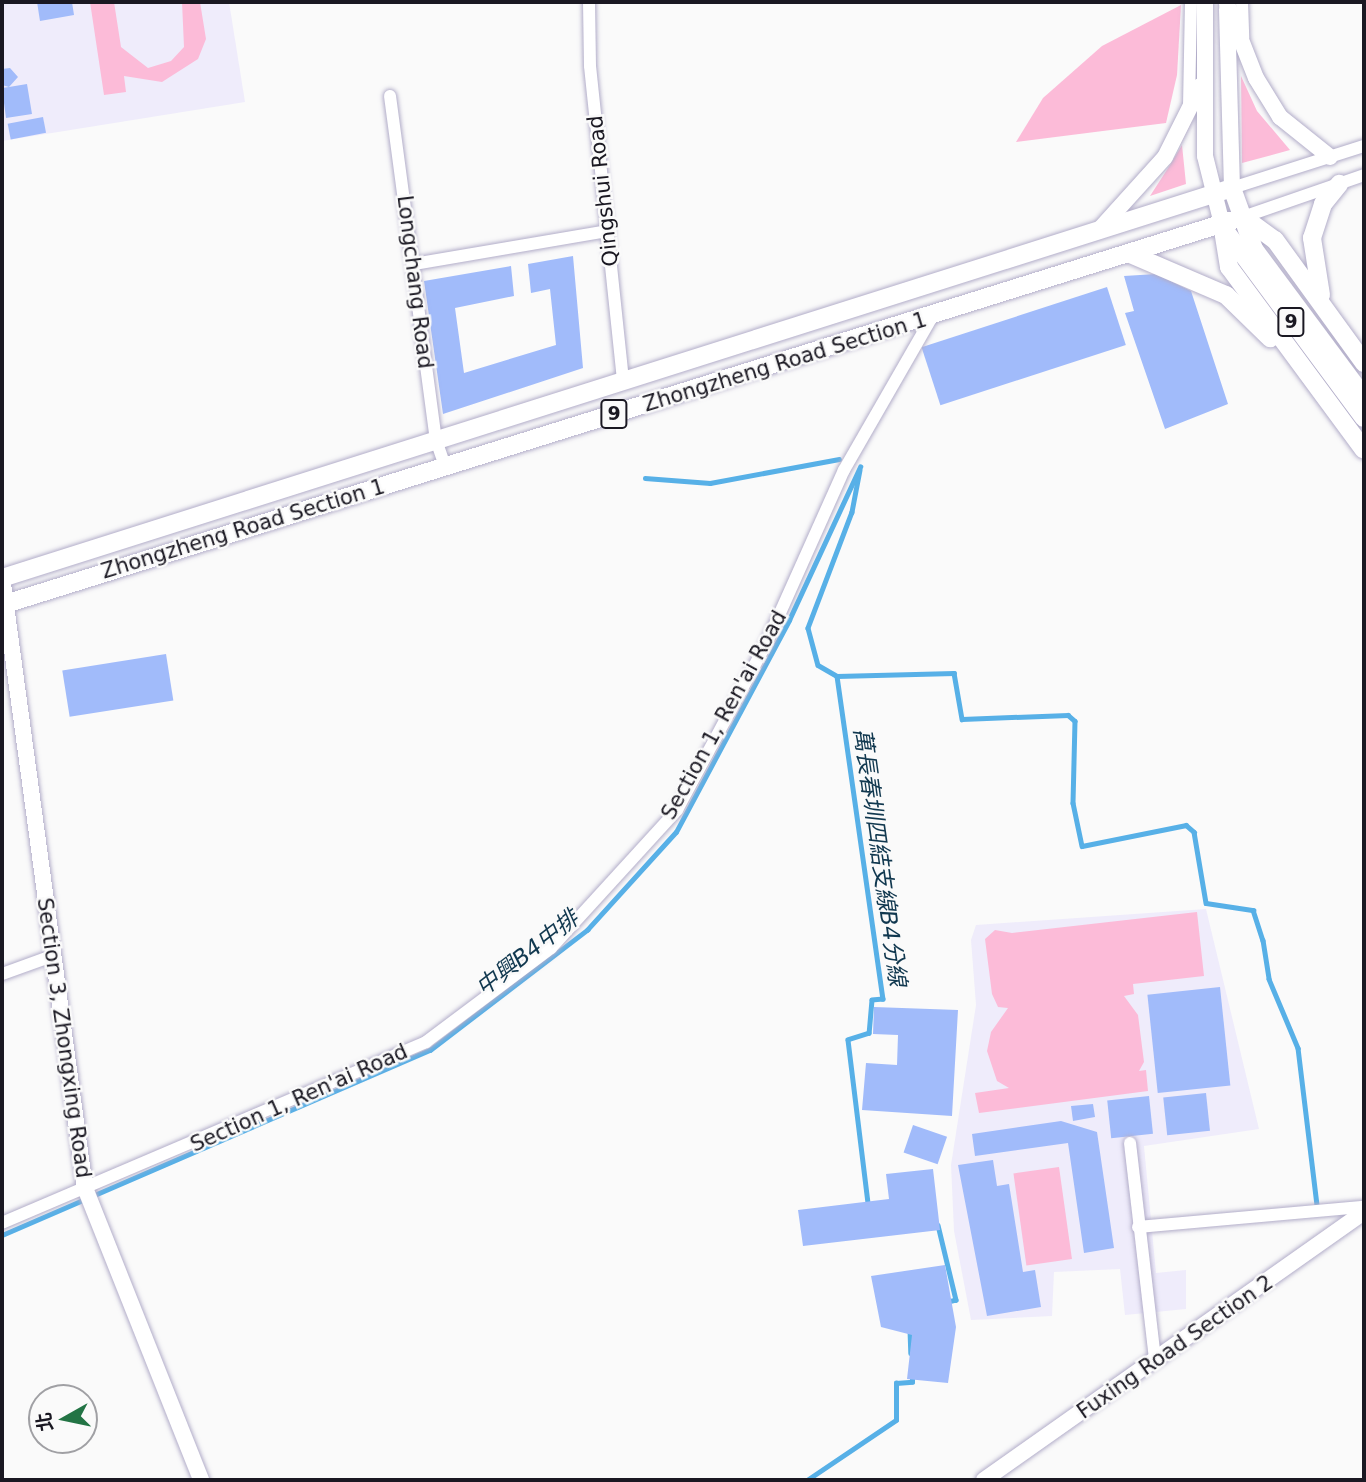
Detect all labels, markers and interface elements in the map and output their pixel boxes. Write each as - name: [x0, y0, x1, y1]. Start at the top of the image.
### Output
- street label: Qingshui Road: [583, 114, 623, 268]
- street label: Longchang Road: [392, 194, 438, 370]
- road number: 9: [1277, 306, 1305, 338]
- street label: Zhongzheng Road Section 1: [640, 307, 930, 417]
- road number: 9: [600, 398, 628, 430]
- street label: Zhongzheng Road Section 1: [98, 474, 388, 584]
- street label: Section 1, Ren'ai Road: [656, 606, 792, 824]
- water label: 萬長春圳四結支線B4分線: [848, 726, 912, 988]
- street label: Section 3, Zhongxing Road: [32, 896, 96, 1180]
- water label: 中興B4中排: [470, 904, 584, 1002]
- street label: Section 1, Ren'ai Road: [186, 1039, 412, 1157]
- street label: Fuxing Road Section 2: [1072, 1270, 1278, 1424]
- north arrow: [28, 1384, 98, 1454]
- text: 北: [32, 1411, 57, 1433]

